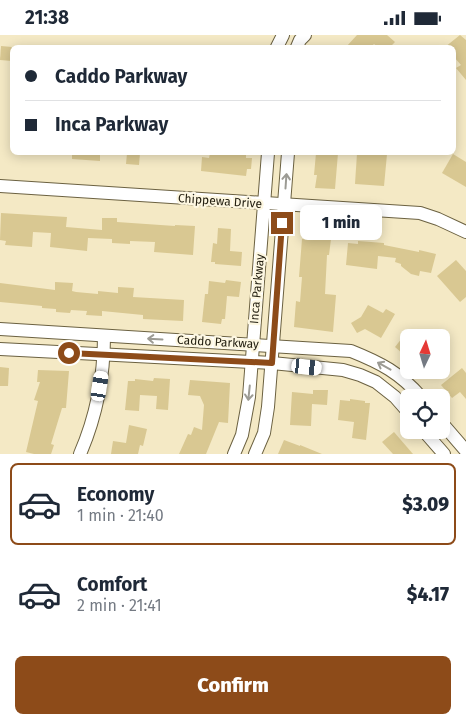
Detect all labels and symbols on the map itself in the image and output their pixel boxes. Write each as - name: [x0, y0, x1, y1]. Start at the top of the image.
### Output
- one-way arrow: [281, 173, 290, 189]
- street label: Chippewa Drive: [178, 191, 262, 211]
- callout: 1 min: [300, 205, 382, 241]
- route end: [271, 212, 293, 234]
- street label: Inca Parkway: [247, 253, 267, 325]
- north arrow: [400, 329, 450, 379]
- street label: Caddo Parkway: [177, 333, 259, 351]
- one-way arrow: [147, 334, 163, 343]
- route start: [58, 342, 80, 364]
- car: [291, 358, 322, 376]
- one-way arrow: [377, 361, 392, 371]
- car: [90, 370, 109, 402]
- one-way arrow: [244, 385, 254, 401]

